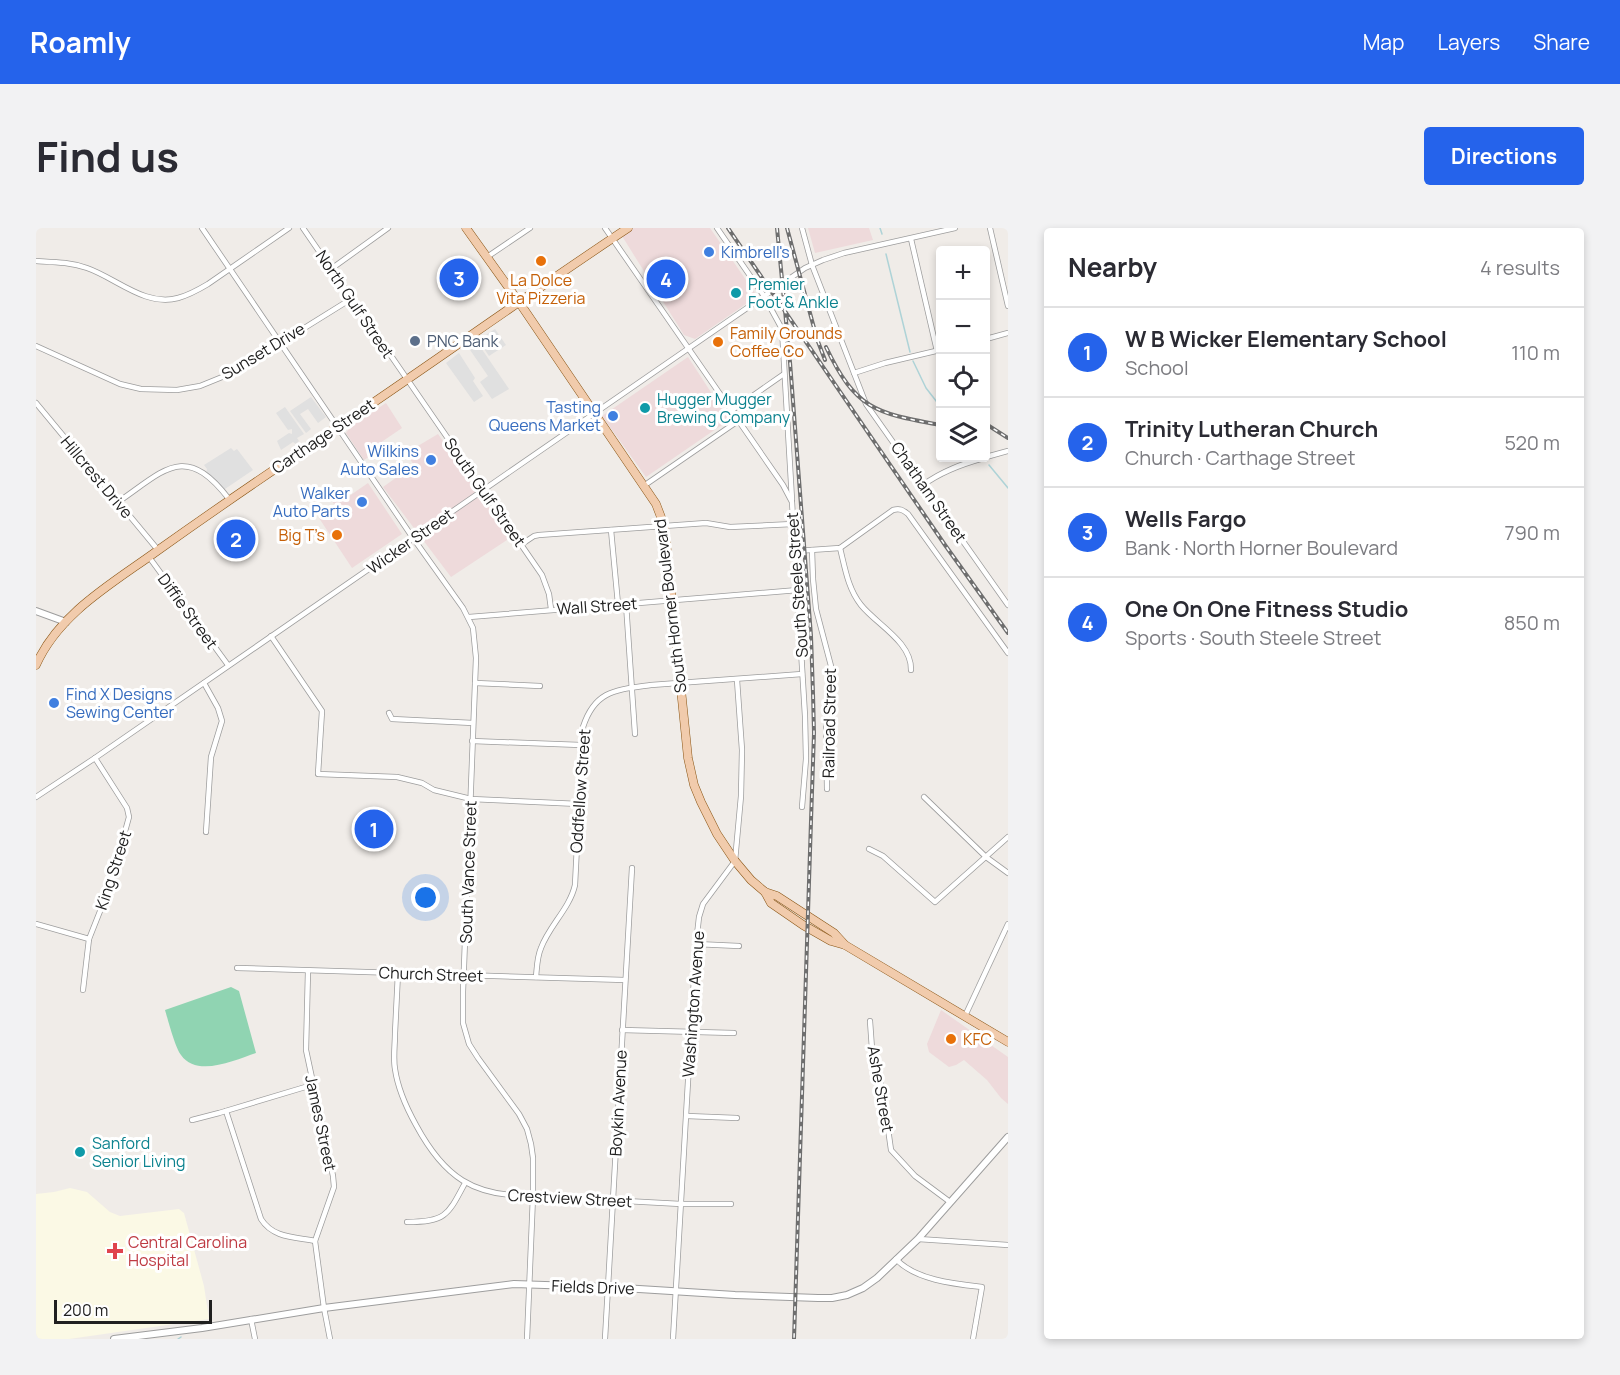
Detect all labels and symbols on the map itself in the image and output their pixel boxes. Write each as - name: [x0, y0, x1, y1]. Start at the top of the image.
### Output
- place label: Kimbrell's: [721, 241, 790, 263]
- marker: Kimbrell's: [702, 245, 716, 259]
- street label: North Gulf Street: [311, 246, 399, 362]
- marker: La Dolce Vita Pizzeria: [534, 254, 548, 268]
- pin: 3: [440, 256, 478, 300]
- pin: 4: [646, 256, 686, 302]
- place label: La Dolce Vita Pizzeria: [496, 269, 586, 309]
- place label: Premier Foot & Ankle: [748, 273, 839, 313]
- marker: Premier Foot & Ankle: [729, 286, 743, 300]
- street label: Sunset Drive: [217, 317, 309, 385]
- place label: Family Grounds Coffee Co: [730, 322, 843, 362]
- place label: PNC Bank: [427, 330, 499, 352]
- marker: PNC Bank: [408, 334, 422, 348]
- marker: Family Grounds Coffee Co: [711, 335, 725, 349]
- place label: Hugger Mugger Brewing Company: [657, 388, 791, 428]
- street label: Carthage Street: [267, 393, 379, 479]
- place label: Tasting Queens Market: [489, 396, 601, 436]
- marker: Hugger Mugger Brewing Company: [638, 401, 652, 415]
- marker: Tasting Queens Market: [606, 409, 620, 423]
- street label: Hillcrest Drive: [56, 431, 138, 523]
- street label: South Gulf Street: [439, 433, 531, 551]
- street label: Chatham Street: [886, 437, 972, 547]
- place label: Wilkins Auto Sales: [340, 440, 419, 480]
- marker: Wilkins Auto Sales: [424, 453, 438, 467]
- place label: Walker Auto Parts: [273, 482, 350, 522]
- marker: Walker Auto Parts: [355, 495, 369, 509]
- street label: Wicker Street: [363, 503, 457, 579]
- street label: South Steele Street: [781, 511, 813, 659]
- pin: 2: [216, 516, 256, 562]
- street label: South Horner Boulevard: [648, 518, 692, 694]
- place label: Big T’s: [279, 524, 325, 546]
- marker: Big T’s: [330, 528, 344, 542]
- street label: Diffie Street: [153, 569, 223, 653]
- street label: Wall Street: [556, 592, 638, 620]
- street label: Railroad Street: [817, 668, 841, 778]
- place label: Find X Designs Sewing Center: [66, 683, 175, 723]
- marker: Find X Designs Sewing Center: [47, 696, 61, 710]
- street label: Oddfellow Street: [565, 728, 595, 854]
- street label: South Vance Street: [455, 800, 481, 944]
- pin: 1: [354, 806, 394, 852]
- street label: King Street: [90, 827, 136, 913]
- your location: [411, 883, 440, 912]
- street label: Washington Avenue: [677, 930, 709, 1078]
- street label: Church Street: [378, 961, 484, 987]
- place label: KFC: [963, 1028, 992, 1050]
- marker: KFC: [944, 1032, 958, 1046]
- street label: Ashe Street: [863, 1044, 899, 1134]
- street label: Boykin Avenue: [604, 1049, 632, 1157]
- street label: James Street: [300, 1073, 342, 1173]
- place label: Sanford Senior Living: [92, 1132, 185, 1172]
- marker: Sanford Senior Living: [73, 1145, 87, 1159]
- street label: Crestview Street: [507, 1184, 633, 1212]
- place label: Central Carolina Hospital: [128, 1231, 247, 1271]
- marker: Central Carolina Hospital: [106, 1242, 124, 1260]
- street label: Fields Drive: [551, 1275, 635, 1299]
- scale bar: [54, 1297, 212, 1324]

